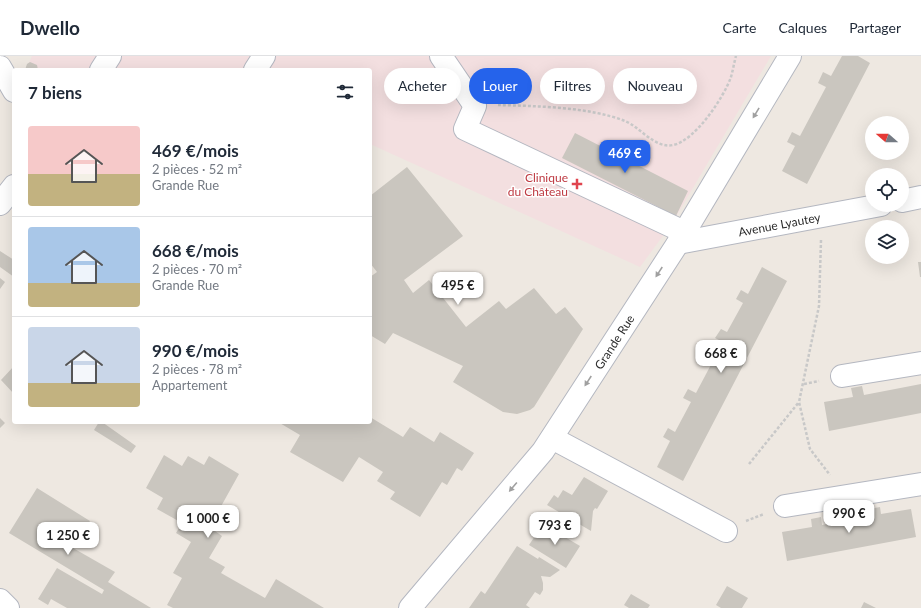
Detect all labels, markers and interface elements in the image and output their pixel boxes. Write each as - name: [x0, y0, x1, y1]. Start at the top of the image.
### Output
- text: Dwello: [20, 16, 80, 39]
- text: Carte: [723, 19, 756, 36]
- text: Calques: [778, 19, 827, 36]
- text: Partager: [849, 19, 901, 36]
- chip: Acheter: [384, 68, 461, 104]
- chip: Louer: [469, 68, 532, 104]
- chip: Filtres: [540, 68, 605, 104]
- chip: Nouveau: [613, 68, 697, 104]
- icon: filters: [334, 81, 356, 103]
- text: 7 biens: [28, 82, 82, 103]
- one-way arrow: [752, 108, 760, 118]
- north arrow: [865, 116, 909, 160]
- map controls: [865, 116, 909, 264]
- text: 469 €/mois: [152, 140, 239, 161]
- pin: 469 €: [597, 140, 653, 174]
- icon: home: [60, 142, 108, 190]
- text: 469 €: [608, 145, 642, 161]
- text: 2 pièces · 52 m²: [152, 161, 242, 177]
- button: locate: [865, 168, 909, 212]
- place label: Clinique du Château: [508, 170, 568, 199]
- text: Grande Rue: [152, 177, 219, 193]
- marker: Clinique du Château: [571, 178, 583, 190]
- street label: Avenue Lyautey: [737, 209, 822, 239]
- button: layers: [865, 220, 909, 264]
- text: 668 €/mois: [152, 240, 239, 261]
- icon: home: [60, 243, 108, 291]
- text: 2 pièces · 70 m²: [152, 261, 242, 277]
- one-way arrow: [655, 267, 663, 277]
- pin: 495 €: [430, 272, 486, 306]
- text: Grande Rue: [152, 277, 219, 293]
- text: 495 €: [441, 277, 475, 293]
- street label: Grande Rue: [591, 312, 637, 372]
- text: 990 €/mois: [152, 340, 239, 361]
- pin: 668 €: [693, 340, 749, 374]
- icon: home: [60, 343, 108, 391]
- text: 668 €: [704, 345, 738, 361]
- text: 2 pièces · 78 m²: [152, 361, 242, 377]
- one-way arrow: [585, 375, 592, 387]
- text: Appartement: [152, 377, 227, 393]
- one-way arrow: [508, 481, 517, 492]
- pin: 990 €: [821, 500, 877, 534]
- pin: 1 000 €: [171, 505, 245, 539]
- text: 990 €: [832, 505, 866, 521]
- text: 1 000 €: [186, 510, 230, 526]
- pin: 793 €: [527, 512, 583, 546]
- text: 793 €: [538, 517, 572, 533]
- pin: 1 250 €: [31, 522, 105, 556]
- text: 1 250 €: [46, 527, 90, 543]

